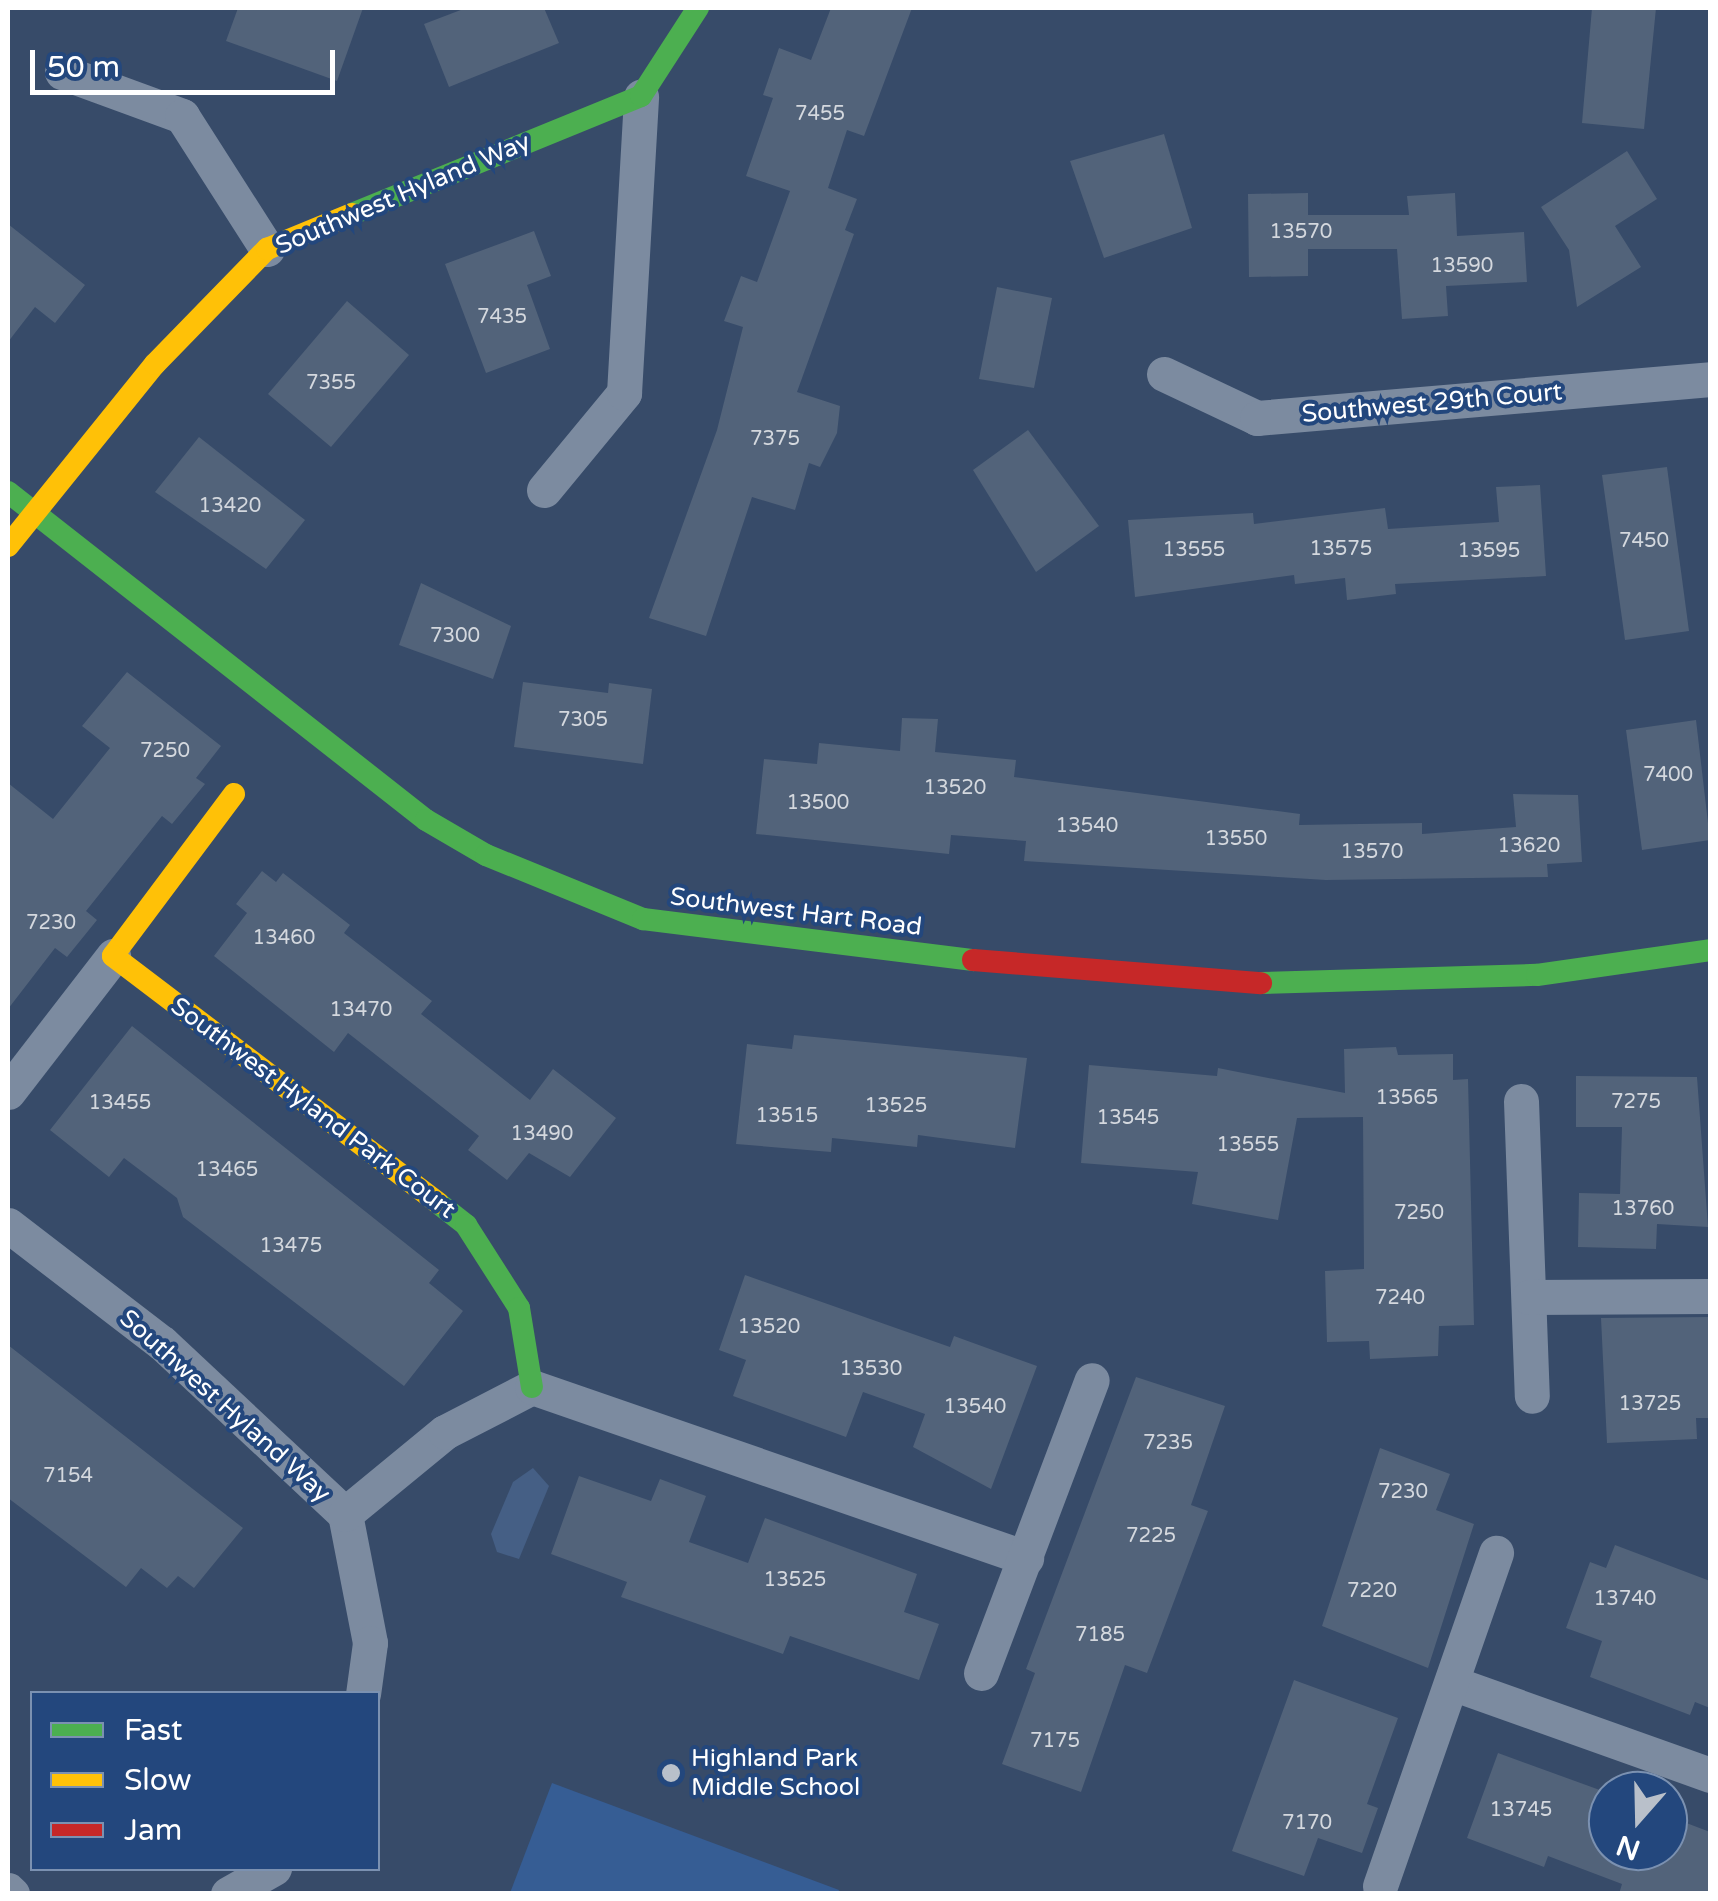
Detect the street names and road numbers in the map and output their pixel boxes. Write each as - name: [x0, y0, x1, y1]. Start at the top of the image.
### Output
- street label: Southwest Hyland Way: [271, 127, 535, 261]
- street label: Southwest 29th Court: [1301, 377, 1563, 429]
- street label: Southwest Hart Road: [668, 882, 924, 942]
- street label: Southwest Hyland Park Court: [165, 991, 461, 1225]
- street label: Southwest Hyland Way: [113, 1303, 337, 1509]

